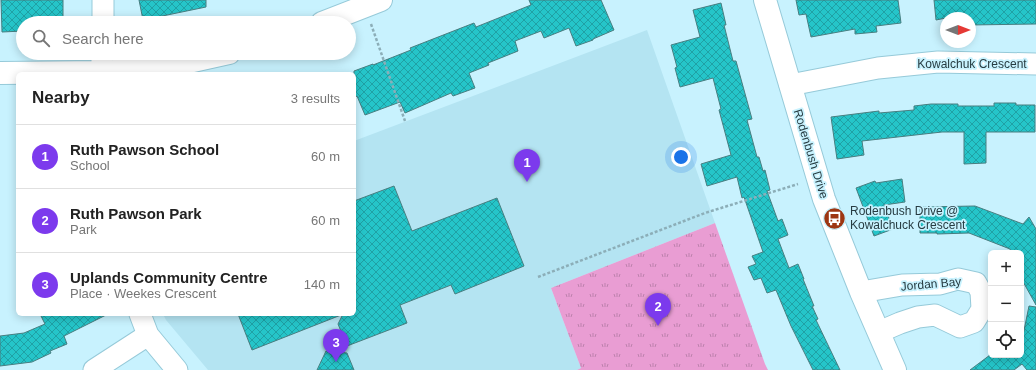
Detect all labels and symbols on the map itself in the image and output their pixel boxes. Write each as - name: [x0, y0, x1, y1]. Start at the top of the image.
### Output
- north arrow: [940, 12, 976, 48]
- street label: Kowalchuk Crescent: [917, 57, 1027, 71]
- street label: Rodenbush Drive: [791, 108, 831, 201]
- your location: [671, 147, 691, 167]
- pin: 1: [514, 149, 540, 182]
- place label: Rodenbush Drive @ Kowalchuck Crescent: [850, 204, 966, 232]
- bus stop icon: Rodenbush Drive @ Kowalchuck Crescent: [822, 205, 848, 231]
- street label: Jordan Bay: [900, 274, 962, 294]
- pin: 2: [645, 293, 671, 326]
- pin: 3: [323, 329, 349, 362]

